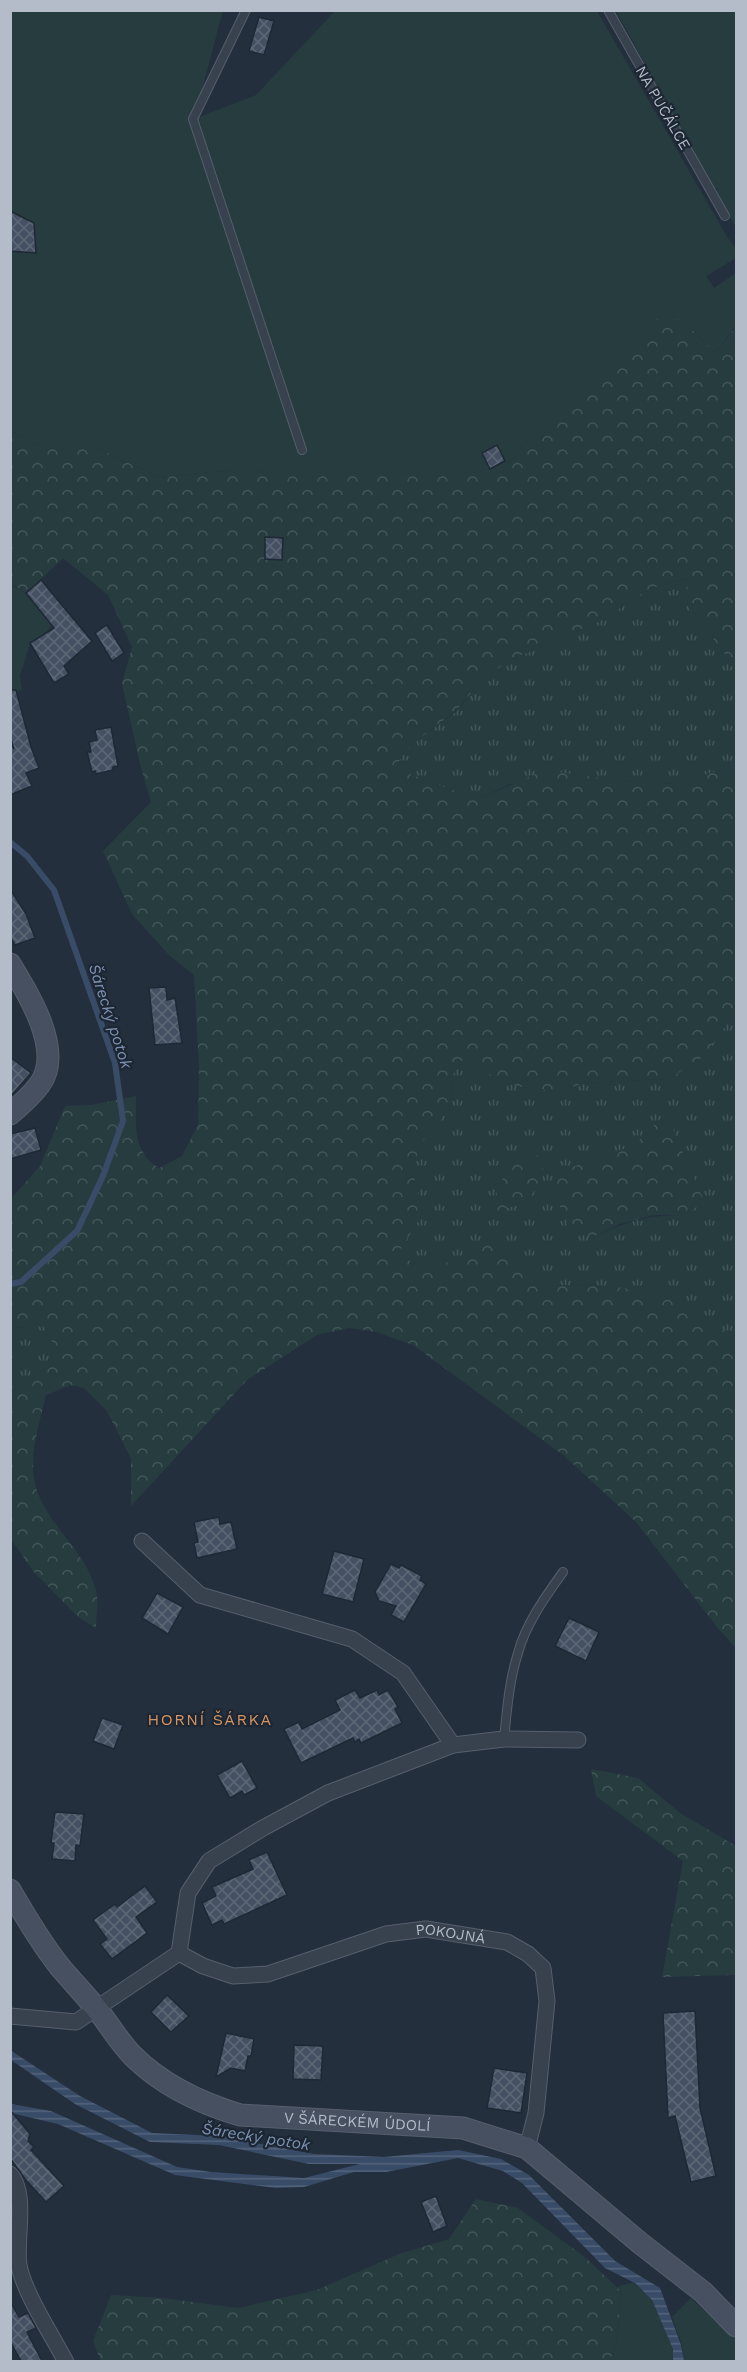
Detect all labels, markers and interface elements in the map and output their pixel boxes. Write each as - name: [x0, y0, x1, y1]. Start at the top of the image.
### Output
- street label: NA PUČÁLCE: [632, 62, 695, 153]
- water label: Šárecký potok: [85, 961, 137, 1072]
- district label: HORNÍ ŠÁRKA: [147, 1710, 273, 1729]
- street label: POKOJNÁ: [415, 1920, 487, 1947]
- street label: V ŠÁRECKÉM ÚDOLÍ: [283, 2108, 431, 2135]
- water label: Šárecký potok: [200, 2119, 313, 2155]

